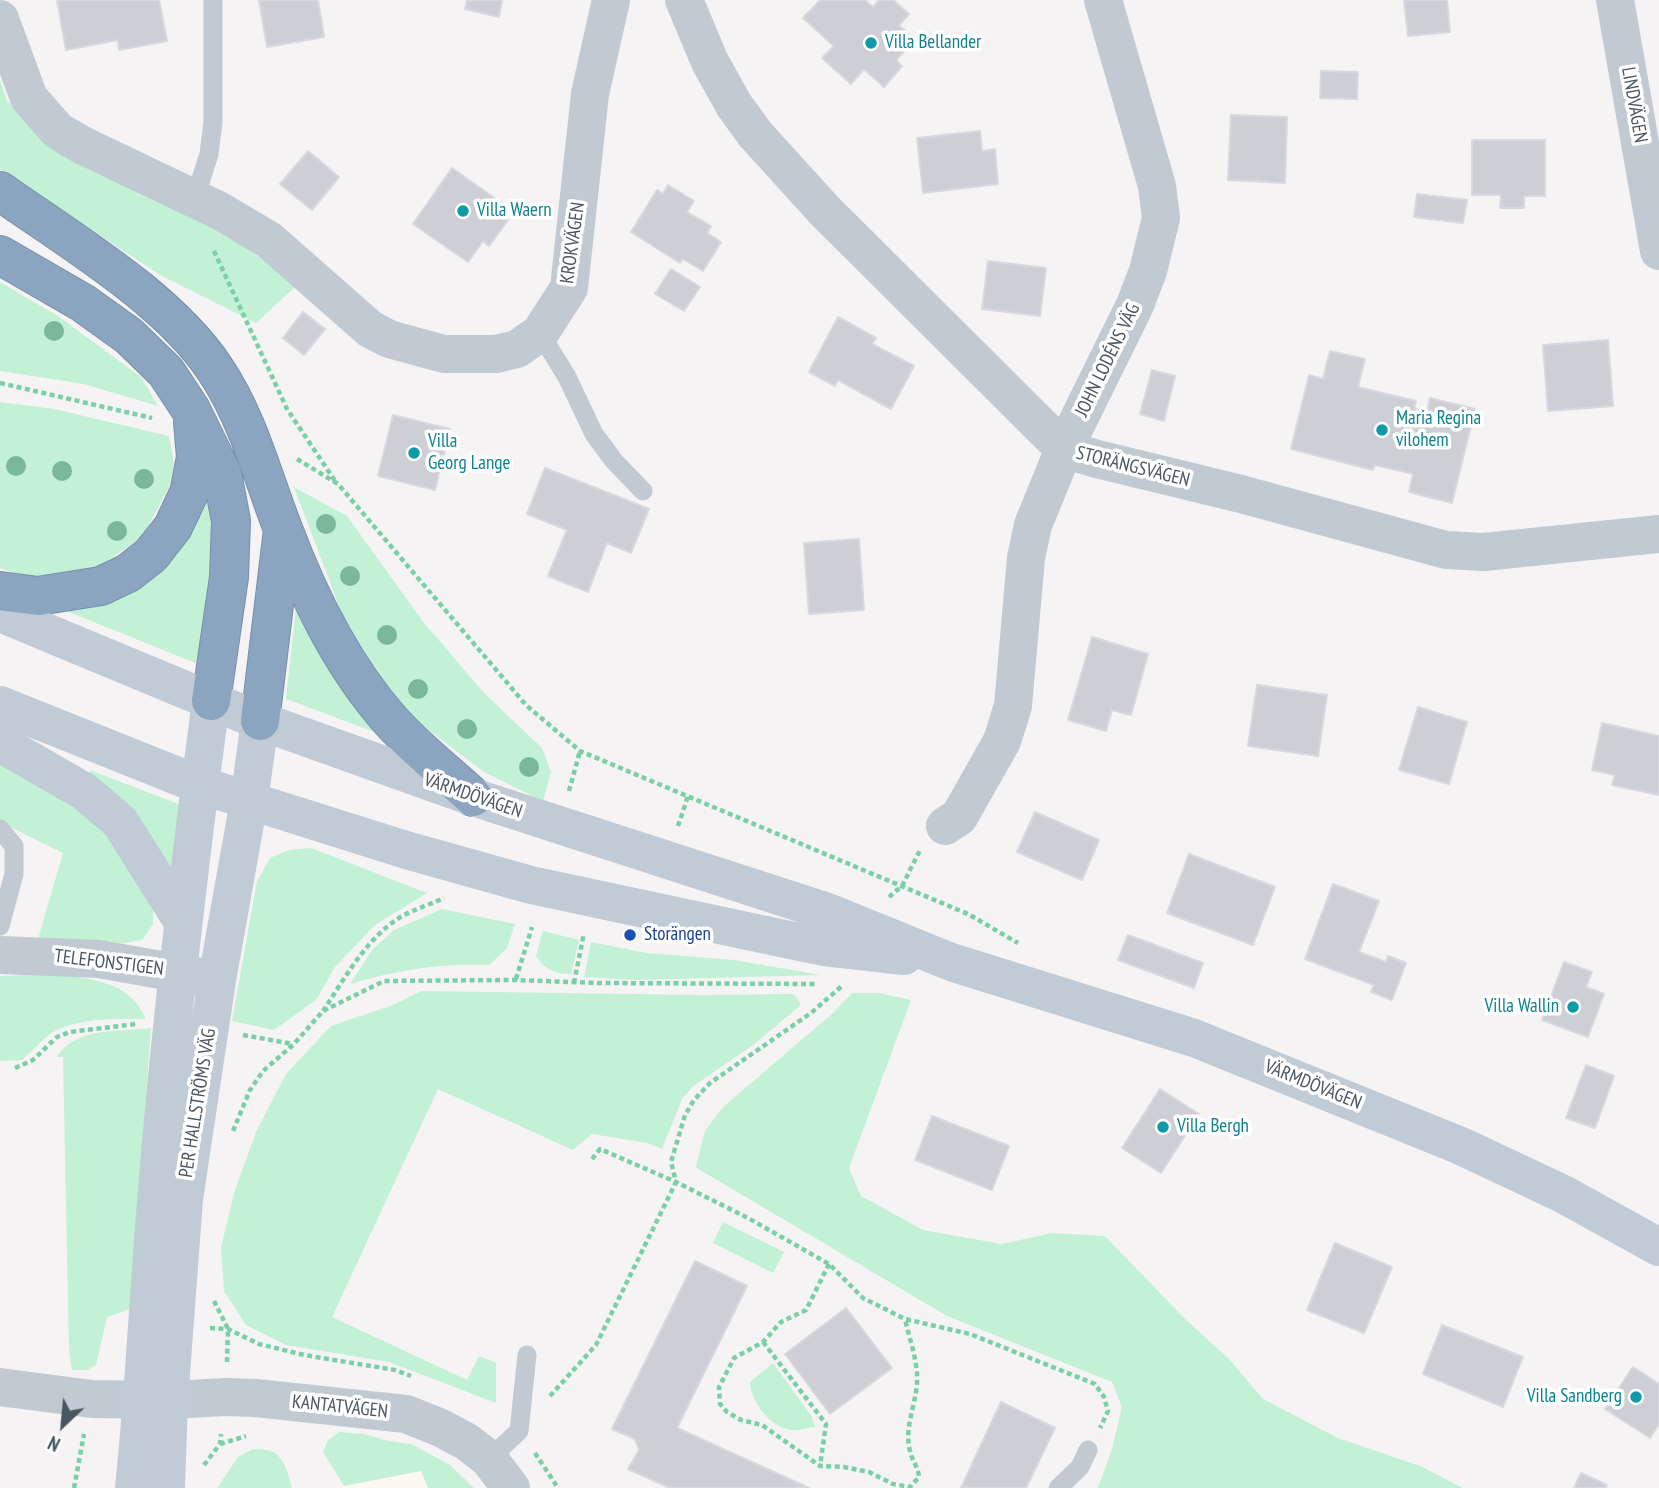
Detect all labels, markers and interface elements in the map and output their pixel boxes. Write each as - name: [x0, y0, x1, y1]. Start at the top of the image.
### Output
- place label: Villa Bellander: [885, 32, 981, 54]
- marker: Villa Bellander: [863, 35, 879, 51]
- street label: LINDVÄGEN: [1616, 65, 1652, 145]
- place label: Villa Waern: [477, 200, 552, 222]
- street label: KROKVÄGEN: [556, 201, 590, 285]
- marker: Villa Waern: [455, 203, 471, 219]
- street label: JOHN LODÉNS VÄG: [1071, 300, 1145, 420]
- place label: Maria Regina vilohem: [1396, 408, 1481, 452]
- marker: Maria Regina vilohem: [1374, 422, 1390, 438]
- place label: Villa Georg Lange: [428, 431, 510, 475]
- street label: STORÄNGSVÄGEN: [1074, 442, 1192, 492]
- marker: Villa Georg Lange: [406, 445, 422, 461]
- street label: VÄRMDÖVÄGEN: [421, 769, 525, 823]
- place label: Storängen: [644, 924, 711, 946]
- marker: Storängen: [622, 927, 638, 943]
- street label: TELEFONSTIGEN: [53, 945, 165, 981]
- place label: Villa Wallin: [1485, 996, 1559, 1018]
- marker: Villa Wallin: [1565, 999, 1581, 1015]
- street label: PER HALLSTRÖMS VÄG: [175, 1027, 221, 1179]
- street label: VÄRMDÖVÄGEN: [1261, 1055, 1365, 1115]
- place label: Villa Bergh: [1177, 1116, 1249, 1138]
- marker: Villa Bergh: [1155, 1119, 1171, 1135]
- place label: Villa Sandberg: [1527, 1386, 1622, 1408]
- marker: Villa Sandberg: [1628, 1389, 1644, 1405]
- north arrow: [28, 1390, 98, 1460]
- street label: KANTATVÄGEN: [291, 1391, 389, 1423]
- text: N: [44, 1431, 64, 1457]

